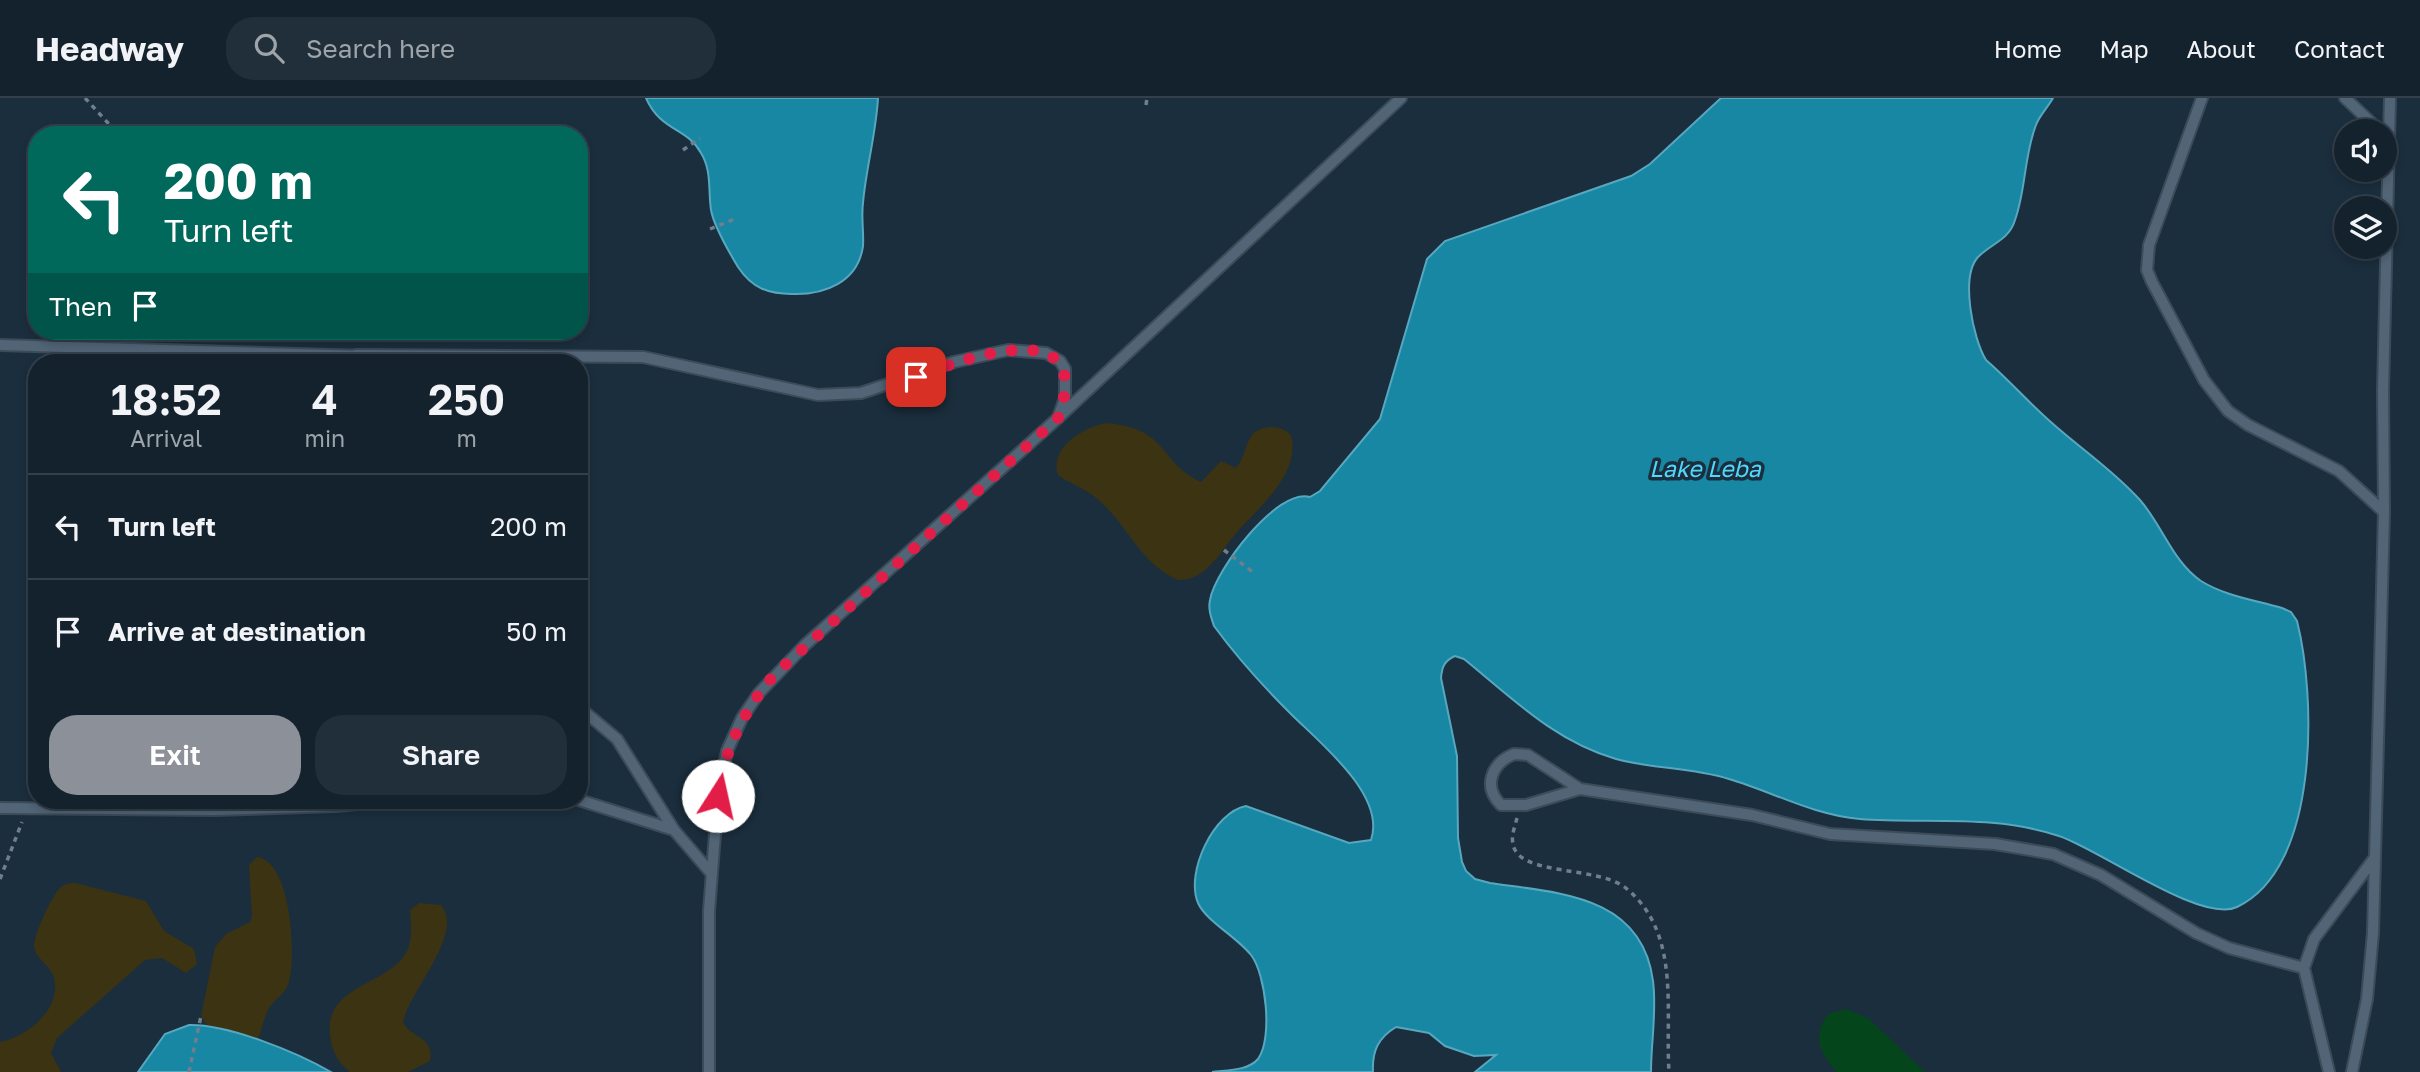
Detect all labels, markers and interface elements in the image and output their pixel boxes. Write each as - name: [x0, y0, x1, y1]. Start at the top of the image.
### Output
- search box: [226, 17, 716, 80]
- text: Headway: [35, 29, 184, 68]
- icon: search: [250, 29, 288, 67]
- text: Search here: [306, 33, 455, 64]
- text: Home: [1994, 34, 2062, 63]
- text: Map: [2100, 34, 2149, 63]
- text: About: [2187, 34, 2256, 63]
- text: Contact: [2294, 34, 2385, 63]
- map controls: [2334, 119, 2397, 259]
- button: sound: [2334, 119, 2397, 182]
- text: 200 m: [164, 151, 313, 210]
- icon: left: [49, 154, 140, 245]
- button: layers: [2334, 196, 2397, 259]
- text: Turn left: [164, 211, 293, 249]
- icon: arrive: [126, 287, 164, 325]
- text: Then: [49, 291, 112, 322]
- pin: [886, 347, 946, 407]
- icon: arrive: [897, 358, 935, 396]
- text: 18:52: [111, 374, 222, 424]
- text: 4: [312, 374, 338, 424]
- text: 250: [428, 374, 505, 424]
- text: Arrival: [130, 424, 202, 452]
- text: min: [305, 424, 345, 452]
- text: m: [456, 424, 477, 452]
- water label: Lake Leba: [1649, 454, 1762, 482]
- icon: left: [49, 508, 87, 546]
- text: Turn left: [108, 511, 216, 542]
- text: 200 m: [490, 511, 567, 542]
- icon: arrive: [49, 613, 87, 651]
- text: Arrive at destination: [108, 616, 366, 647]
- text: 50 m: [506, 616, 567, 647]
- button: Exit: [49, 715, 301, 795]
- button: Share: [315, 715, 567, 795]
- position arrow: [681, 759, 755, 833]

